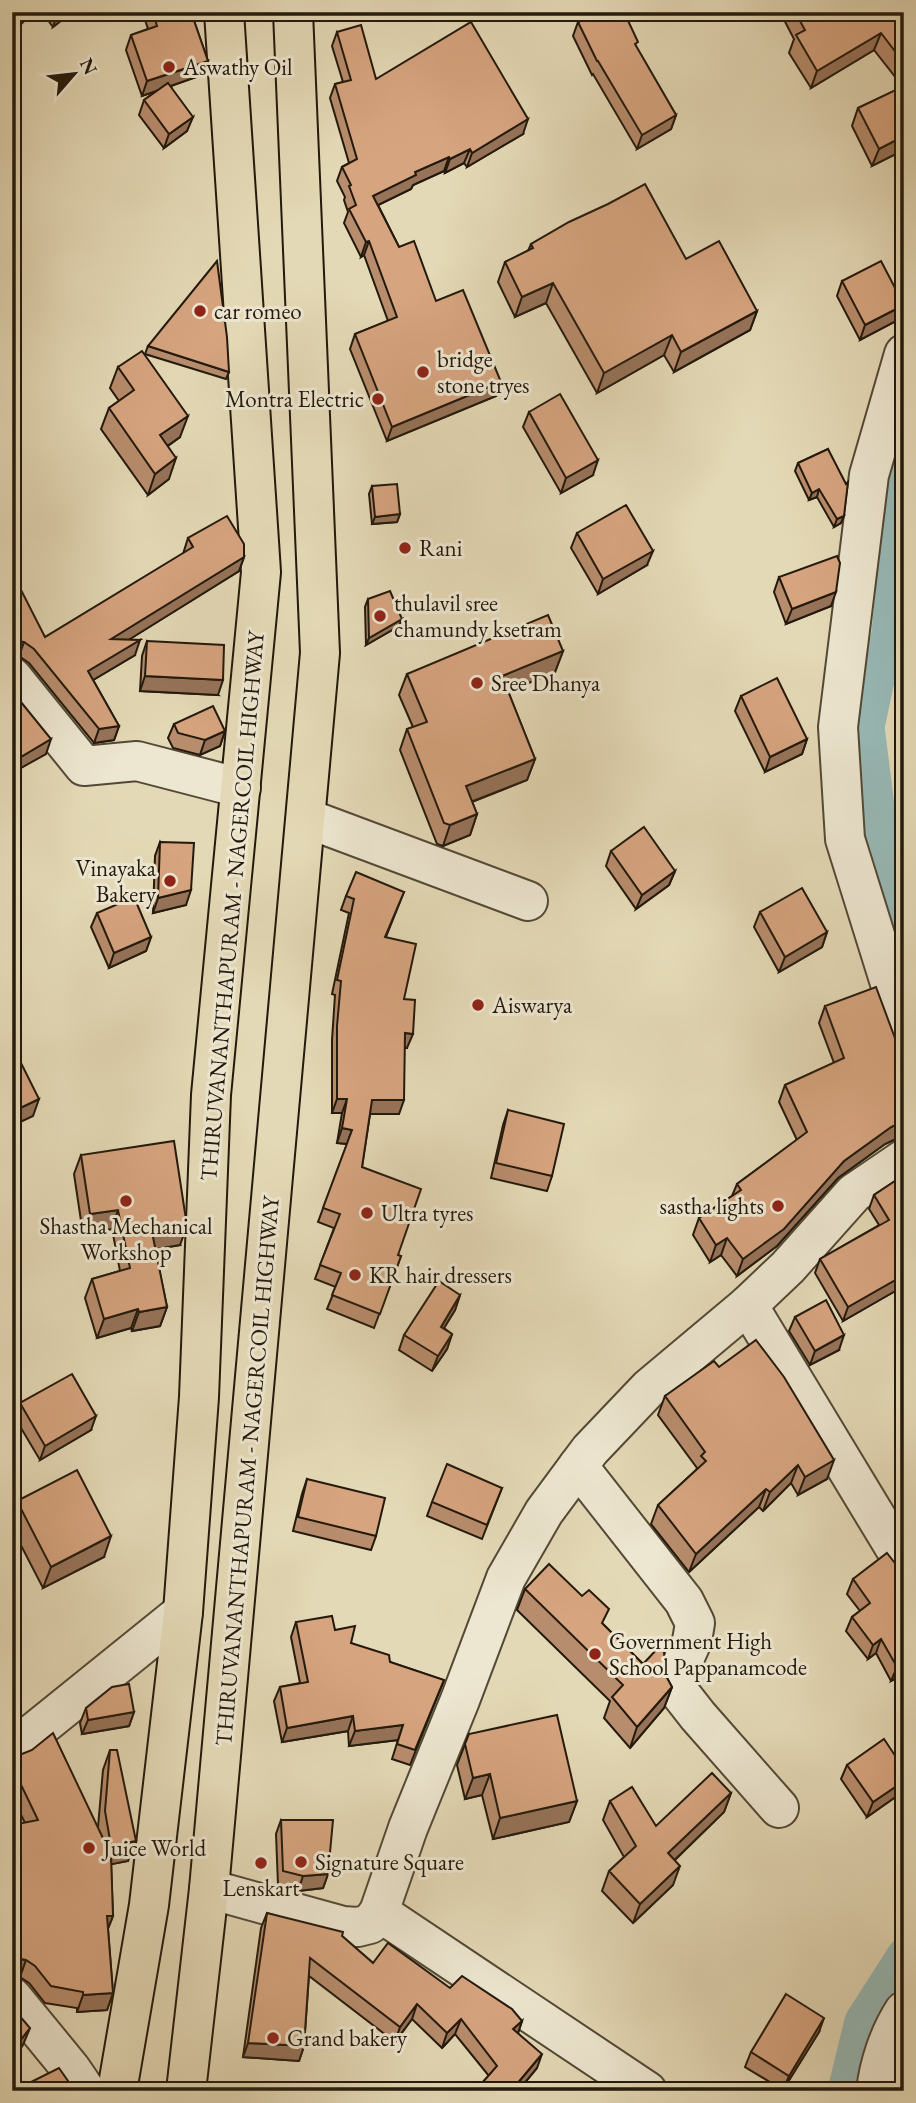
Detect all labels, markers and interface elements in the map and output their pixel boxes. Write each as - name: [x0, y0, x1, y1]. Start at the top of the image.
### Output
- north arrow: [38, 38, 108, 108]
- place label: Aswathy Oil: [182, 52, 293, 82]
- text: N: [74, 54, 104, 79]
- marker: Aswathy Oil: [161, 59, 177, 75]
- place label: car romeo: [214, 296, 302, 326]
- marker: car romeo: [192, 303, 208, 319]
- place label: bridge stone tryes: [437, 344, 530, 400]
- marker: bridge stone tryes: [415, 364, 431, 380]
- place label: Montra Electric: [225, 384, 364, 414]
- marker: Montra Electric: [370, 391, 386, 407]
- place label: Rani: [419, 533, 463, 563]
- marker: Rani: [397, 540, 413, 556]
- place label: thulavil sree chamundy ksetram: [394, 588, 562, 644]
- marker: thulavil sree chamundy ksetram: [372, 608, 388, 624]
- street label: THIRUVANANTHAPURAM - NAGERCOIL HIGHWAY: [193, 628, 271, 1182]
- place label: Sree Dhanya: [491, 668, 601, 698]
- marker: Sree Dhanya: [469, 675, 485, 691]
- place label: Vinayaka Bakery: [75, 853, 157, 909]
- marker: Vinayaka Bakery: [162, 873, 178, 889]
- place label: Aiswarya: [491, 990, 573, 1020]
- marker: Aiswarya: [470, 997, 486, 1013]
- place label: sastha lights: [659, 1191, 764, 1221]
- marker: Shastha Mechanical Workshop: [118, 1193, 134, 1209]
- street label: THIRUVANANTHAPURAM - NAGERCOIL HIGHWAY: [208, 1193, 286, 1747]
- place label: Ultra tyres: [381, 1198, 474, 1228]
- marker: sastha lights: [770, 1198, 786, 1214]
- marker: Ultra tyres: [359, 1205, 375, 1221]
- place label: Shastha Mechanical Workshop: [40, 1211, 213, 1267]
- place label: KR hair dressers: [369, 1260, 512, 1290]
- marker: KR hair dressers: [347, 1267, 363, 1283]
- place label: Government High School Pappanamcode: [609, 1626, 807, 1682]
- marker: Government High School Pappanamcode: [587, 1646, 603, 1662]
- place label: Juice World: [101, 1833, 206, 1863]
- marker: Juice World: [81, 1840, 97, 1856]
- place label: Signature Square: [315, 1847, 464, 1877]
- marker: Signature Square: [293, 1854, 309, 1870]
- marker: Lenskart: [253, 1855, 269, 1871]
- place label: Lenskart: [223, 1873, 300, 1903]
- place label: Grand bakery: [287, 2023, 408, 2053]
- marker: Grand bakery: [265, 2030, 281, 2046]

